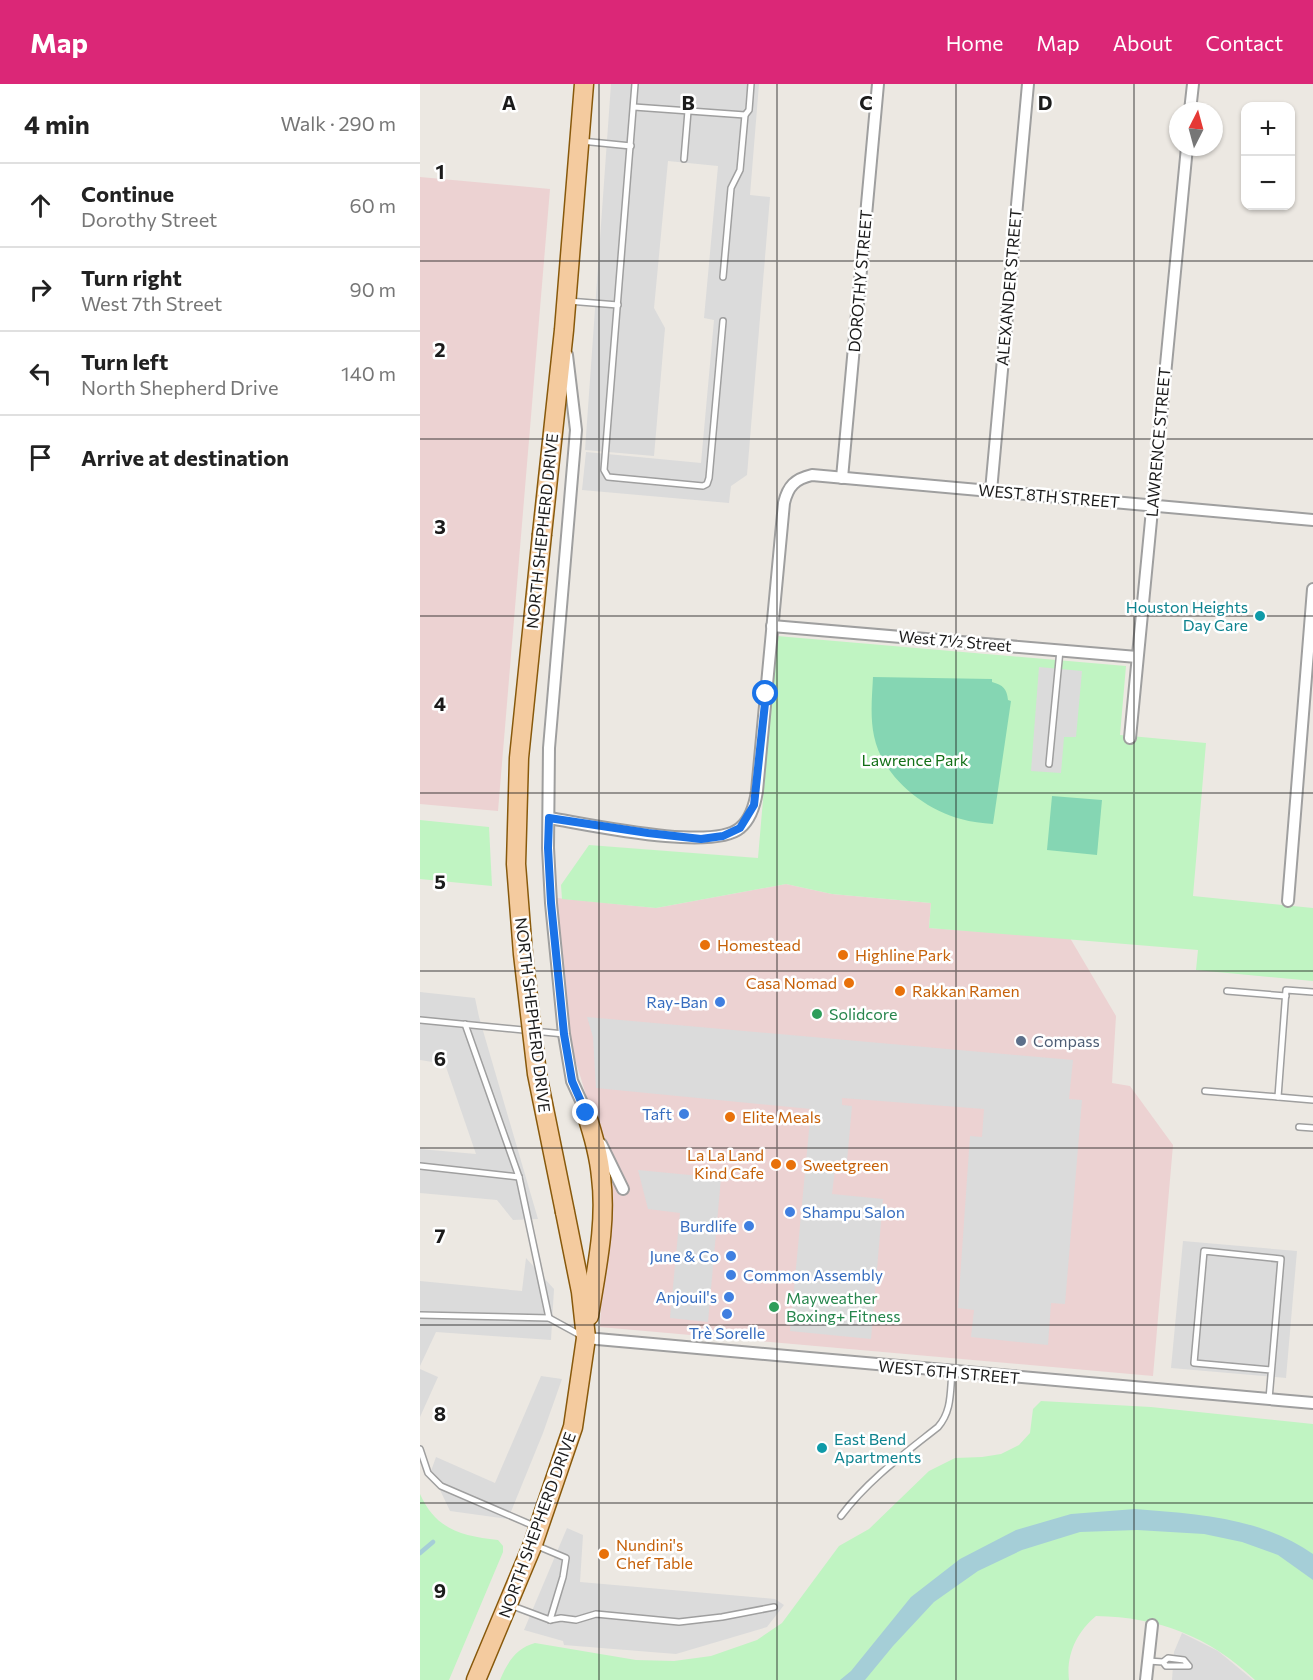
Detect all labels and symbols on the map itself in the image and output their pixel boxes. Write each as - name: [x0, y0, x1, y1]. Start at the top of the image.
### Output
- text: A: [502, 90, 516, 114]
- text: B: [681, 90, 695, 114]
- text: C: [859, 90, 873, 114]
- text: D: [1038, 90, 1052, 114]
- north arrow: [1169, 102, 1223, 156]
- text: 1: [435, 159, 445, 183]
- street label: ALEXANDER STREET: [992, 207, 1025, 367]
- street label: DOROTHY STREET: [844, 209, 875, 353]
- text: 2: [434, 337, 446, 361]
- street label: LAWRENCE STREET: [1141, 366, 1174, 518]
- street label: NORTH SHEPHERD DRIVE: [522, 432, 561, 630]
- street label: WEST 8TH STREET: [977, 480, 1121, 511]
- text: 3: [434, 514, 446, 538]
- place label: Houston Heights Day Care: [1126, 597, 1248, 634]
- marker: Houston Heights Day Care: [1253, 609, 1267, 623]
- street label: West 7½ Street: [898, 626, 1013, 655]
- route start: [752, 680, 778, 706]
- text: 4: [434, 691, 446, 715]
- park label: Lawrence Park: [862, 750, 969, 769]
- text: 5: [434, 869, 446, 893]
- street label: NORTH SHEPHERD DRIVE: [512, 916, 555, 1114]
- place label: Homestead: [717, 935, 801, 954]
- marker: Homestead: [698, 938, 712, 952]
- place label: Highline Park: [855, 945, 952, 964]
- marker: Highline Park: [836, 948, 850, 962]
- place label: Casa Nomad: [746, 973, 837, 992]
- marker: Casa Nomad: [842, 976, 856, 990]
- place label: Rakkan Ramen: [912, 981, 1020, 1000]
- marker: Rakkan Ramen: [893, 984, 907, 998]
- place label: Ray-Ban: [646, 992, 708, 1011]
- marker: Ray-Ban: [713, 995, 727, 1009]
- place label: Solidcore: [829, 1004, 897, 1023]
- marker: Solidcore: [810, 1007, 824, 1021]
- place label: Compass: [1033, 1031, 1100, 1050]
- marker: Compass: [1014, 1034, 1028, 1048]
- text: 6: [434, 1046, 446, 1070]
- route end: [572, 1099, 598, 1125]
- place label: Taft: [642, 1104, 672, 1123]
- marker: Taft: [677, 1107, 691, 1121]
- place label: Elite Meals: [742, 1107, 821, 1126]
- marker: Elite Meals: [723, 1110, 737, 1124]
- place label: La La Land Kind Cafe: [687, 1145, 764, 1182]
- place label: Sweetgreen: [803, 1155, 889, 1174]
- marker: La La Land Kind Cafe: [769, 1157, 783, 1171]
- marker: Sweetgreen: [784, 1158, 798, 1172]
- place label: Shampu Salon: [802, 1202, 905, 1221]
- marker: Shampu Salon: [783, 1205, 797, 1219]
- place label: Burdlife: [680, 1216, 737, 1235]
- marker: Burdlife: [742, 1219, 756, 1233]
- text: 7: [435, 1223, 446, 1247]
- place label: June & Co: [649, 1246, 719, 1265]
- marker: June & Co: [724, 1249, 738, 1263]
- place label: Common Assembly: [743, 1265, 883, 1284]
- marker: Common Assembly: [724, 1268, 738, 1282]
- place label: Anjouil's: [656, 1287, 717, 1306]
- place label: Mayweather Boxing+ Fitness: [786, 1288, 900, 1325]
- marker: Anjouil's: [722, 1290, 736, 1304]
- marker: Mayweather Boxing+ Fitness: [767, 1300, 781, 1314]
- marker: Trè Sorelle: [720, 1307, 734, 1321]
- place label: Trè Sorelle: [689, 1323, 765, 1342]
- street label: WEST 6TH STREET: [877, 1356, 1021, 1387]
- text: 8: [434, 1401, 446, 1425]
- street label: NORTH SHEPHERD DRIVE: [494, 1429, 579, 1620]
- place label: East Bend Apartments: [834, 1429, 921, 1466]
- marker: East Bend Apartments: [815, 1441, 829, 1455]
- place label: Nundini's Chef Table: [616, 1535, 693, 1572]
- marker: Nundini's Chef Table: [597, 1547, 611, 1561]
- text: 9: [434, 1578, 446, 1602]

